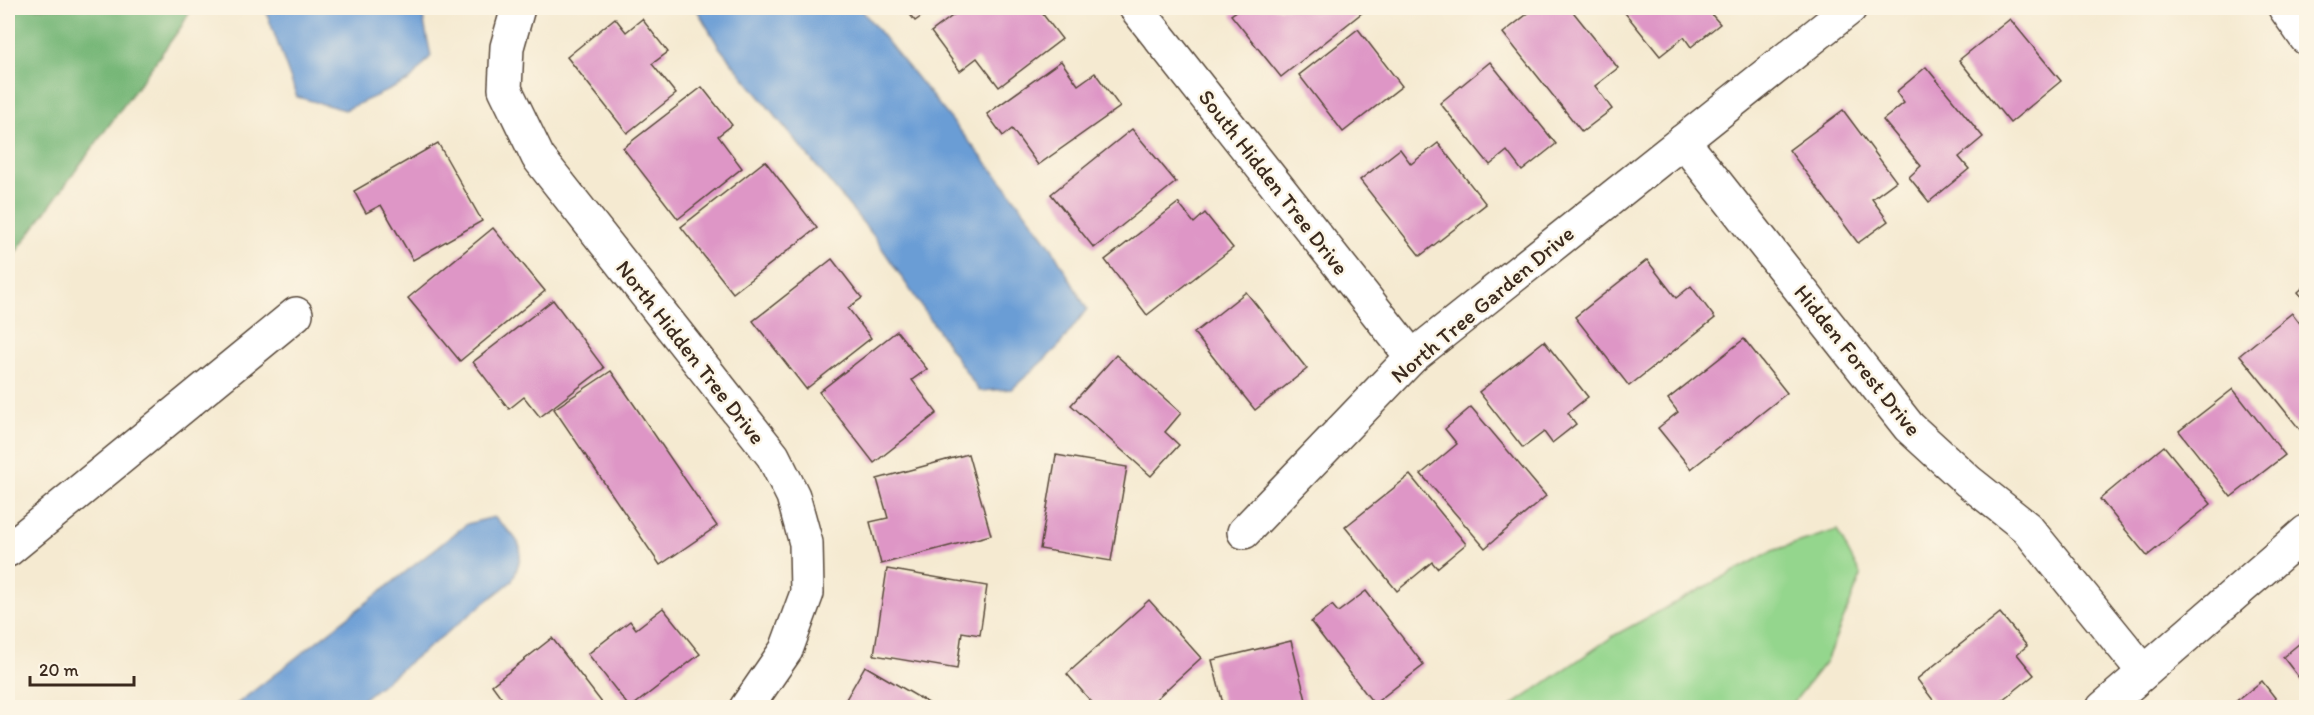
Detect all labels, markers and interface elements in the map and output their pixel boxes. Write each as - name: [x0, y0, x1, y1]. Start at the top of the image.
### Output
- street label: South Hidden Tree Drive: [1193, 84, 1354, 280]
- street label: North Tree Garden Drive: [1385, 220, 1579, 389]
- street label: North Hidden Tree Drive: [610, 255, 771, 450]
- street label: Hidden Forest Drive: [1788, 279, 1927, 442]
- scale bar: [30, 649, 134, 687]
- text: 20 m: [39, 659, 79, 681]

